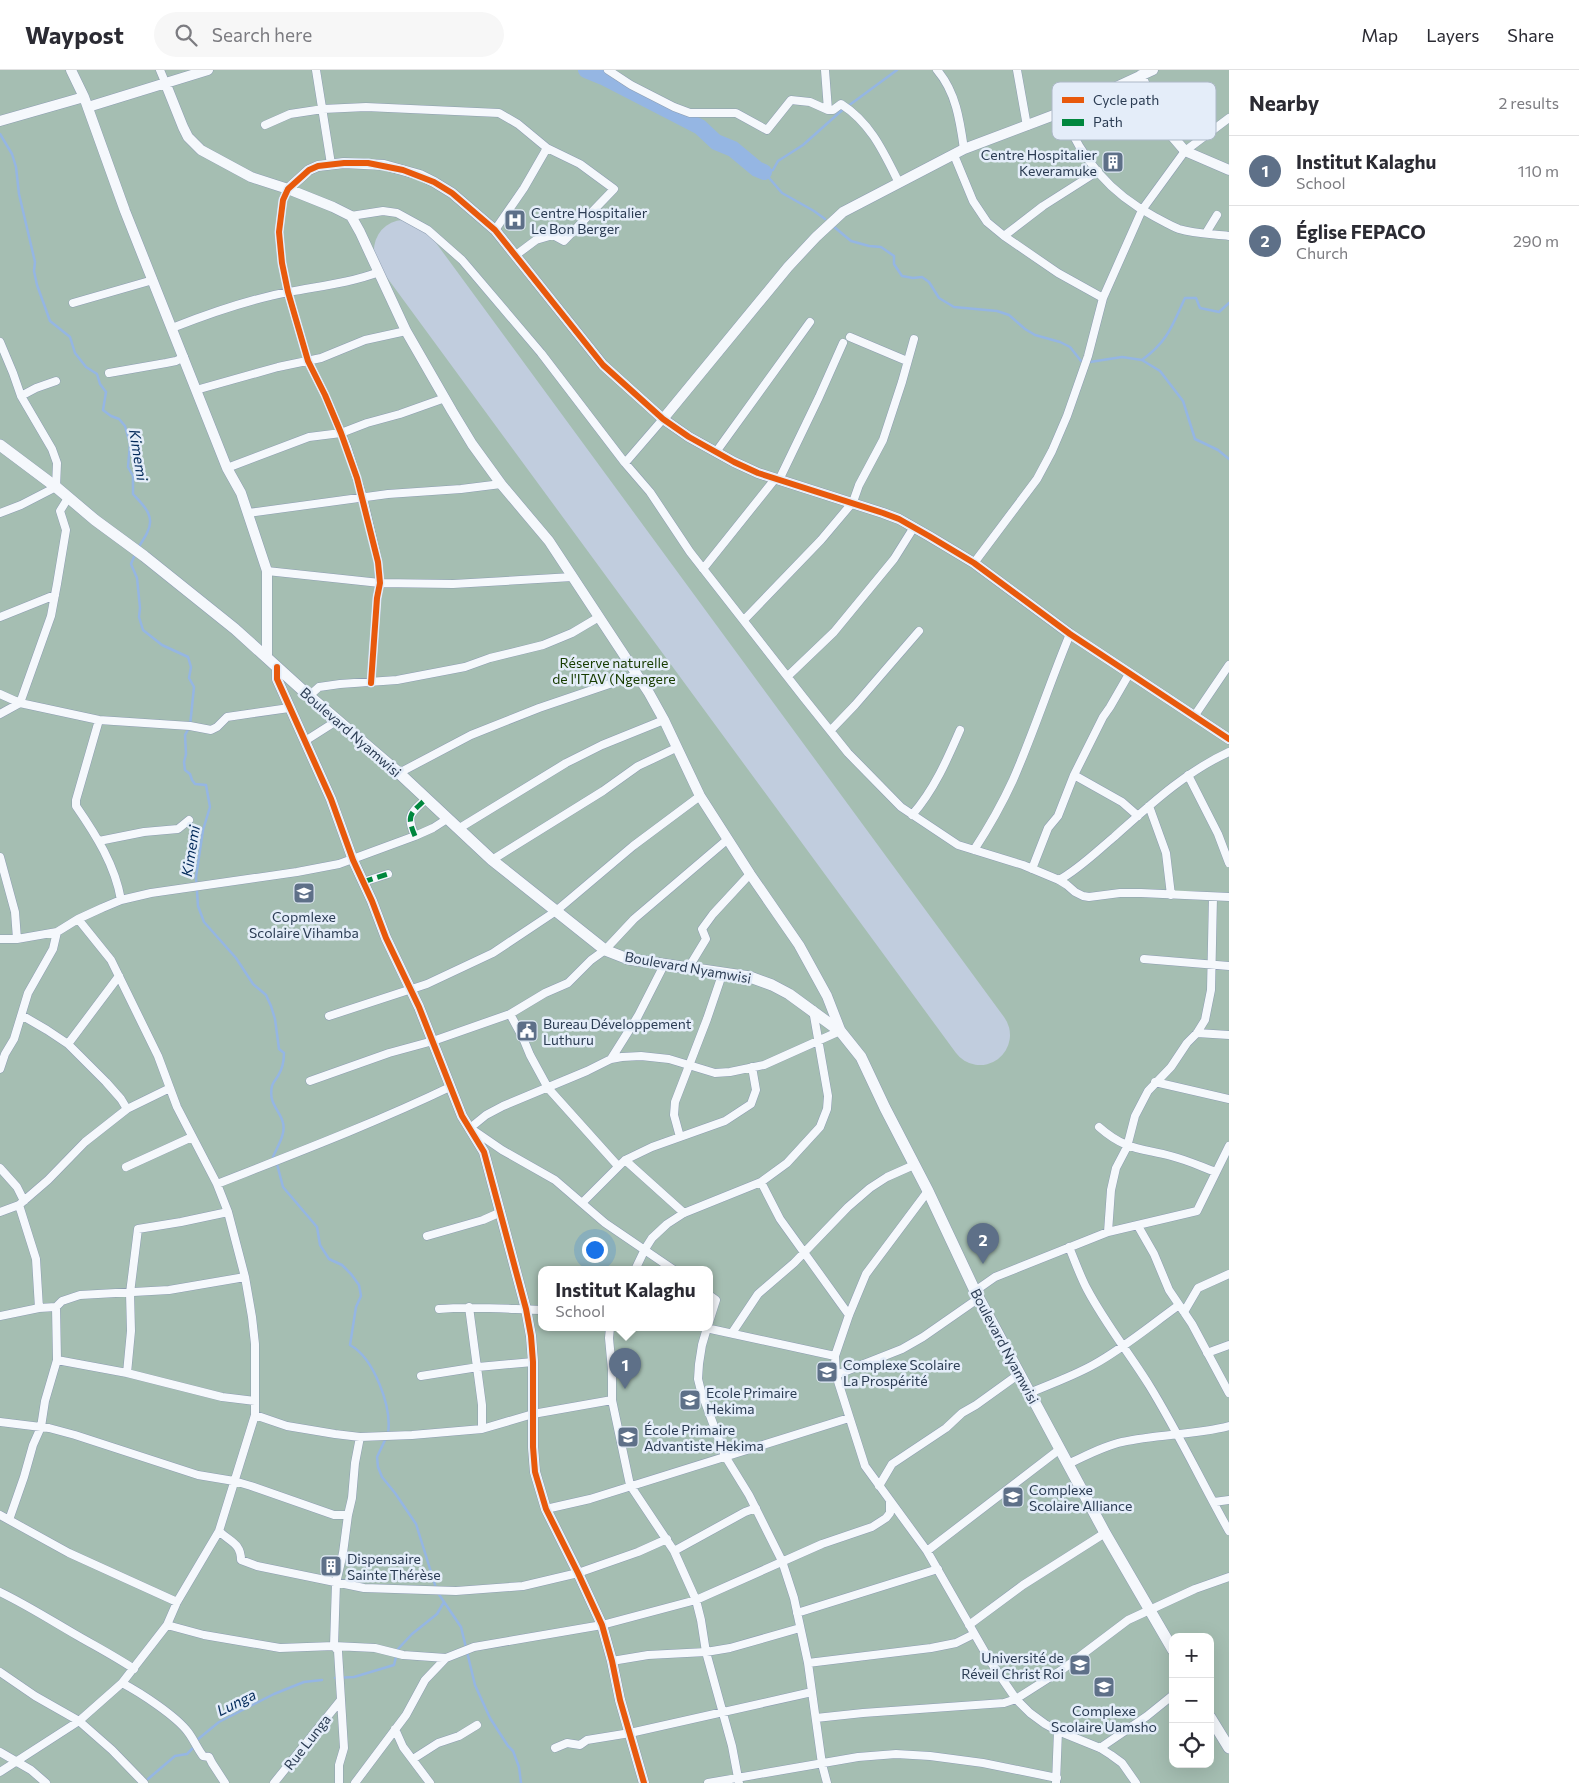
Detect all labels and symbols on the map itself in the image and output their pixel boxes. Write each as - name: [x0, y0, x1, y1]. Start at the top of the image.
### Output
- legend: [1052, 82, 1216, 140]
- text: Cycle path: [1093, 91, 1159, 108]
- text: Path: [1093, 113, 1123, 130]
- place label: Centre Hospitalier Keveramuke: [981, 146, 1097, 179]
- building icon: Centre Hospitalier Keveramuke: [1101, 150, 1125, 174]
- place label: Centre Hospitalier Le Bon Berger: [531, 204, 648, 237]
- hospital icon: Centre Hospitalier Le Bon Berger: [503, 208, 527, 232]
- water label: Kimemi: [126, 428, 152, 483]
- park label: Réserve naturelle de l'ITAV (Ngengere: [552, 654, 676, 687]
- street label: Boulevard Nyamwisi: [297, 684, 405, 780]
- water label: Kimemi: [177, 823, 203, 878]
- school or university icon: Copmlexe Scolaire Vihamba: [292, 881, 316, 905]
- place label: Copmlexe Scolaire Vihamba: [249, 908, 359, 941]
- street label: Boulevard Nyamwisi: [623, 947, 753, 987]
- place label: Bureau Développement Luthuru: [543, 1015, 692, 1048]
- public building icon: Bureau Développement Luthuru: [515, 1019, 539, 1043]
- pin: 2: [967, 1223, 999, 1264]
- your location: [582, 1237, 608, 1263]
- street label: Boulevard Nyamwisi: [967, 1285, 1043, 1407]
- pin: 1: [609, 1348, 641, 1389]
- place label: Complexe Scolaire La Prospérité: [843, 1356, 960, 1389]
- school or university icon: Complexe Scolaire La Prospérité: [815, 1360, 839, 1384]
- place label: Ecole Primaire Hekima: [706, 1384, 797, 1417]
- school or university icon: Ecole Primaire Hekima: [678, 1388, 702, 1412]
- place label: École Primaire Advantiste Hekima: [644, 1421, 764, 1454]
- school or university icon: École Primaire Advantiste Hekima: [616, 1425, 640, 1449]
- place label: Complexe Scolaire Alliance: [1029, 1481, 1132, 1514]
- school or university icon: Complexe Scolaire Alliance: [1001, 1485, 1025, 1509]
- place label: Dispensaire Sainte Thérèse: [347, 1550, 441, 1583]
- building icon: Dispensaire Sainte Thérèse: [319, 1554, 343, 1578]
- place label: Université de Réveil Christ Roi: [961, 1649, 1064, 1682]
- school or university icon: Université de Réveil Christ Roi: [1068, 1653, 1092, 1677]
- school or university icon: Complexe Scolaire Uamsho: [1092, 1675, 1116, 1699]
- water label: Lunga: [213, 1685, 259, 1719]
- place label: Complexe Scolaire Uamsho: [1051, 1702, 1157, 1735]
- street label: Rue Lunga: [280, 1711, 334, 1773]

